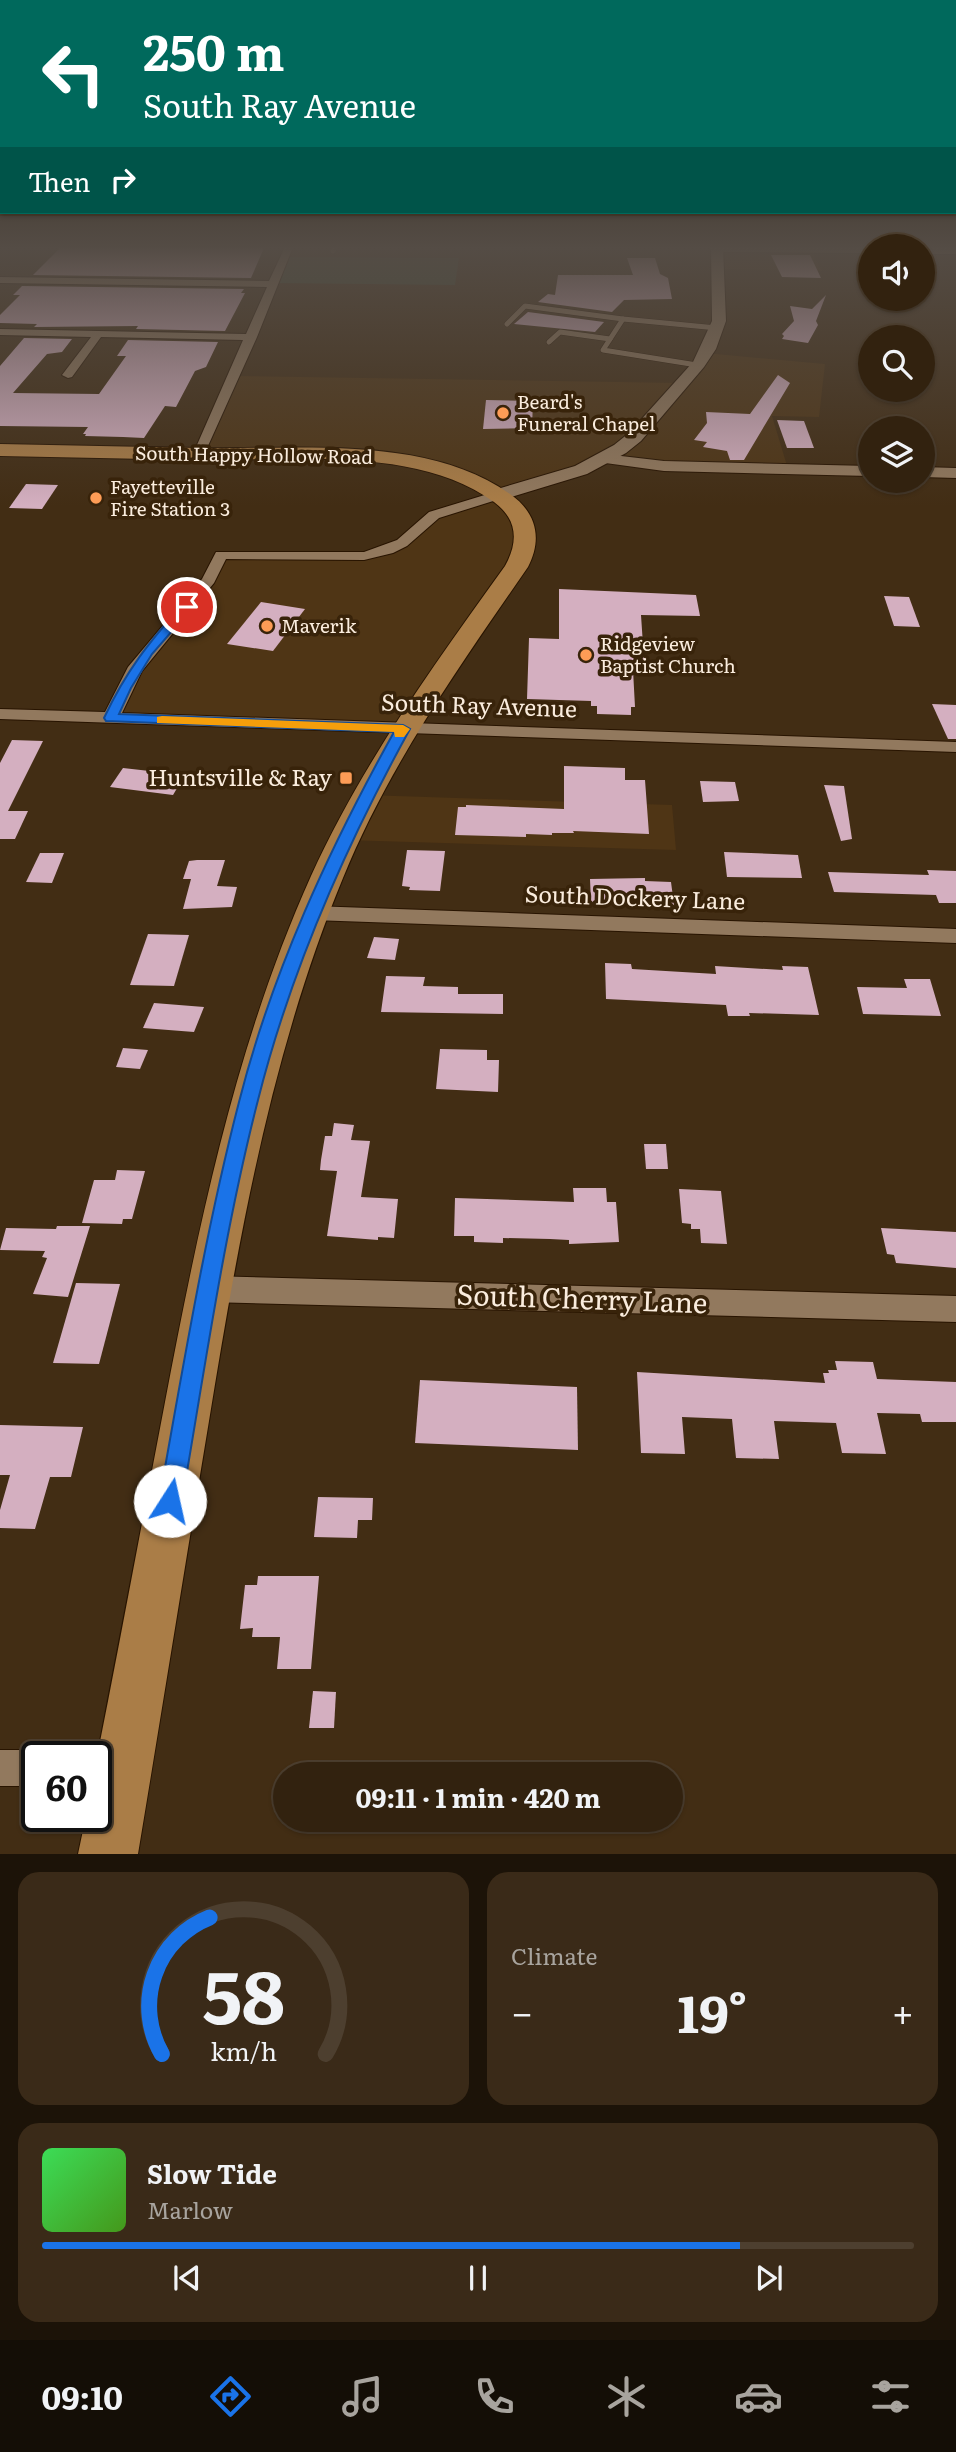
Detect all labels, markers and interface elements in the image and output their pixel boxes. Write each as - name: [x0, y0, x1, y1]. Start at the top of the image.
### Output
- text: 250 m: [143, 13, 285, 86]
- icon: left: [28, 28, 119, 119]
- text: South Ray Avenue: [143, 80, 416, 128]
- text: Then: [28, 161, 90, 200]
- icon: right: [104, 161, 142, 199]
- map controls: [858, 234, 935, 493]
- button: sound: [858, 234, 935, 311]
- button: search: [858, 325, 935, 402]
- place label: Beard's Funeral Chapel: [517, 387, 655, 437]
- marker: Beard's Funeral Chapel: [495, 405, 511, 421]
- button: layers: [858, 416, 935, 493]
- street label: South Happy Hollow Road: [135, 438, 374, 470]
- place label: Fayetteville Fire Station 3: [110, 472, 230, 522]
- marker: Fayetteville Fire Station 3: [88, 490, 104, 506]
- pin: [157, 577, 217, 637]
- icon: arrive: [168, 588, 206, 626]
- place label: Maverik: [281, 611, 357, 639]
- marker: Maverik: [259, 618, 275, 634]
- place label: Ridgeview Baptist Church: [600, 629, 736, 679]
- marker: Ridgeview Baptist Church: [578, 647, 594, 663]
- street label: South Ray Avenue: [380, 684, 578, 724]
- place label: Huntsville & Ray: [148, 759, 333, 793]
- marker: Huntsville & Ray: [338, 770, 354, 786]
- street label: South Dockery Lane: [524, 875, 746, 917]
- street label: South Cherry Lane: [456, 1272, 708, 1322]
- position arrow: [133, 1464, 207, 1538]
- speed limit sign: 60: [21, 1741, 112, 1832]
- text: 09:11 · 1 min · 420 m: [355, 1777, 601, 1816]
- text: Climate: [511, 1938, 597, 1972]
- text: 58: [202, 1939, 285, 2047]
- text: 19°: [678, 1972, 747, 2049]
- text: −: [511, 1982, 533, 2039]
- text: +: [892, 1982, 914, 2039]
- text: km/h: [210, 2032, 277, 2069]
- text: Slow Tide: [147, 2153, 277, 2192]
- text: Marlow: [147, 2192, 233, 2226]
- icon: previous: [168, 2259, 206, 2297]
- icon: pause: [459, 2259, 497, 2297]
- icon: next: [750, 2259, 788, 2297]
- text: 09:10: [41, 2372, 123, 2420]
- icon: directions: [206, 2372, 255, 2421]
- icon: music: [338, 2372, 387, 2421]
- icon: phone: [470, 2372, 519, 2421]
- icon: climate: [602, 2372, 651, 2421]
- icon: car: [734, 2372, 783, 2421]
- icon: filters: [866, 2372, 915, 2421]

